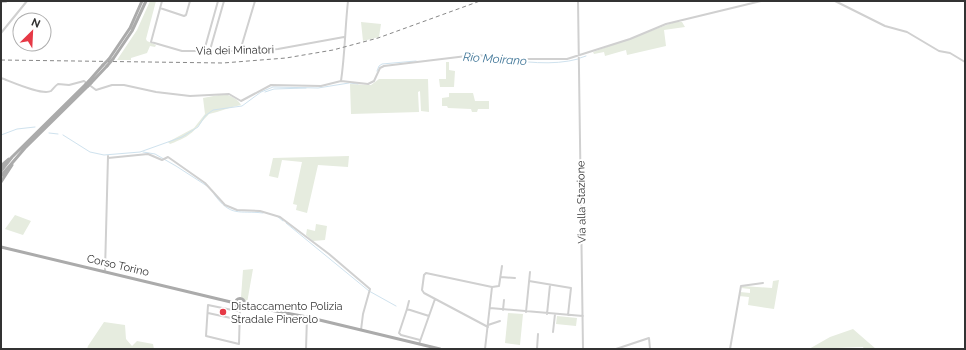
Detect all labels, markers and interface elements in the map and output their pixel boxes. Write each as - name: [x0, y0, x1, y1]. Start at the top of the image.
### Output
- north arrow: [12, 12, 52, 52]
- text: N: [29, 16, 42, 31]
- street label: Via dei Minatori: [196, 43, 274, 58]
- water label: Rio Moirano: [463, 50, 528, 68]
- street label: Via alla Stazione: [574, 160, 589, 244]
- street label: Corso Torino: [85, 252, 151, 279]
- place label: Distaccamento Polizia Stradale Pinerolo: [231, 300, 343, 326]
- marker: Distaccamento Polizia Stradale Pinerolo: [218, 307, 228, 317]

